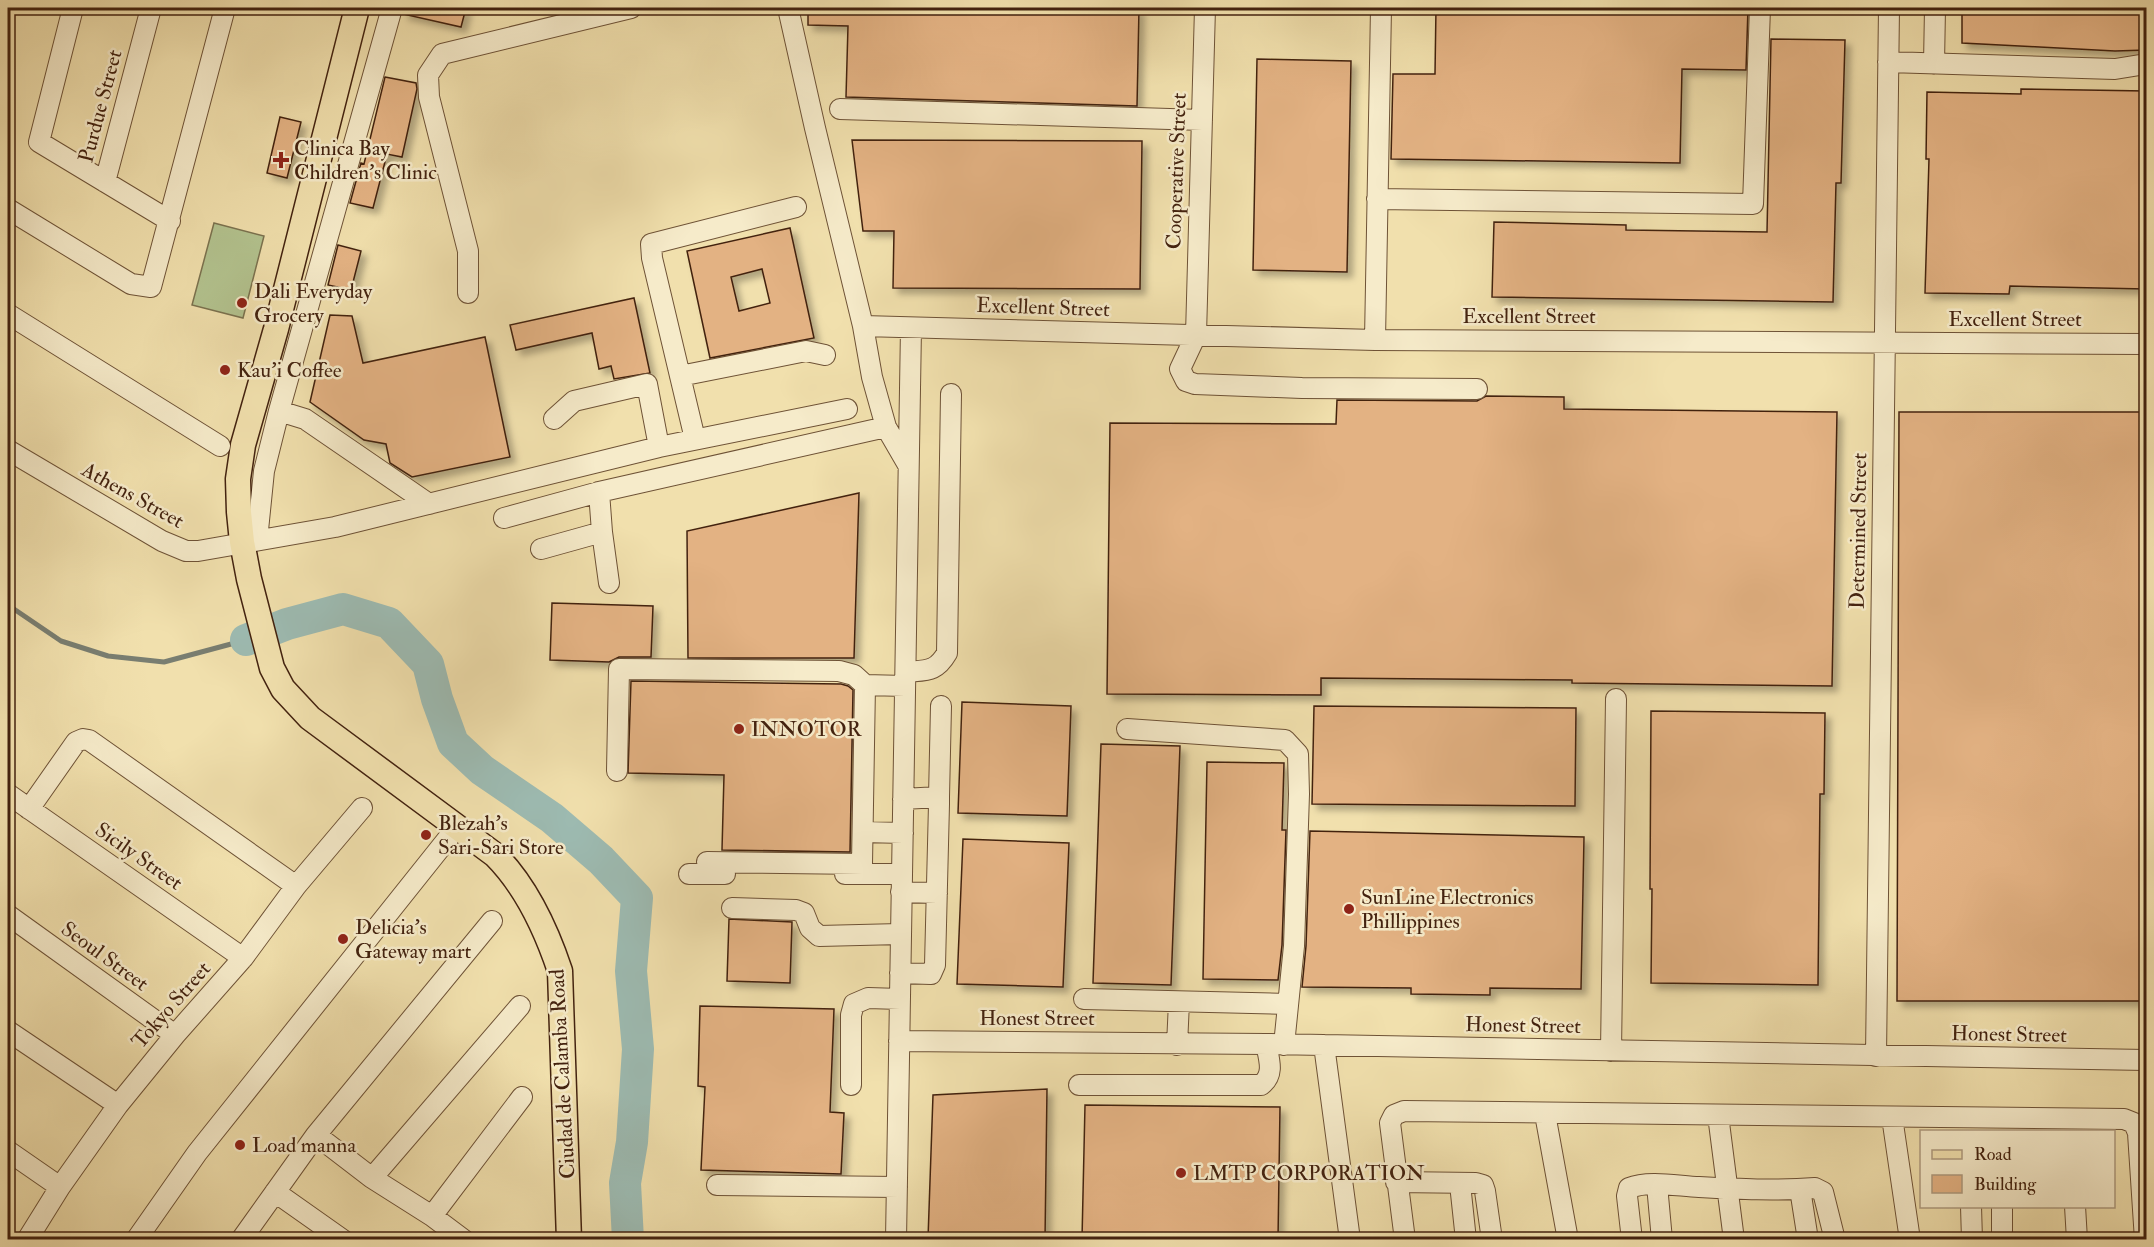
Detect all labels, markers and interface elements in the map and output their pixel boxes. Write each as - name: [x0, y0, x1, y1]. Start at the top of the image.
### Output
- street label: Purdue Street: [72, 46, 129, 166]
- street label: Cooperative Street: [1160, 92, 1193, 250]
- place label: Clinica Bay Children's Clinic: [294, 135, 437, 186]
- marker: Clinica Bay Children's Clinic: [272, 151, 290, 169]
- place label: Dali Everyday Grocery: [254, 278, 373, 329]
- street label: Excellent Street: [976, 292, 1110, 323]
- marker: Dali Everyday Grocery: [235, 296, 249, 310]
- street label: Excellent Street: [1462, 303, 1596, 330]
- street label: Excellent Street: [1948, 306, 2082, 333]
- place label: Kau'i Coffee: [237, 357, 342, 384]
- marker: Kau'i Coffee: [218, 363, 232, 377]
- street label: Determined Street: [1844, 453, 1873, 609]
- street label: Athens Street: [76, 456, 189, 535]
- place label: INNOTOR: [751, 716, 862, 743]
- marker: INNOTOR: [732, 722, 746, 736]
- place label: Blezah's Sari-Sari Store: [438, 810, 564, 861]
- street label: Sicily Street: [90, 816, 188, 896]
- marker: Blezah's Sari-Sari Store: [419, 828, 433, 842]
- place label: SunLine Electronics Phillippines: [1361, 884, 1533, 935]
- marker: SunLine Electronics Phillippines: [1342, 902, 1356, 916]
- place label: Delicia's Gateway mart: [355, 914, 472, 965]
- street label: Seoul Street: [56, 916, 154, 997]
- marker: Delicia's Gateway mart: [336, 932, 350, 946]
- street label: Tokyo Street: [126, 956, 217, 1055]
- street label: Ciudad de Calamba Road: [543, 968, 581, 1180]
- street label: Honest Street: [979, 1005, 1095, 1032]
- street label: Honest Street: [1465, 1011, 1581, 1040]
- street label: Honest Street: [1951, 1020, 2067, 1049]
- legend: [1920, 1130, 2115, 1208]
- place label: Load manna: [252, 1132, 356, 1159]
- marker: Load manna: [233, 1138, 247, 1152]
- text: Road: [1974, 1143, 2012, 1166]
- place label: LMTP CORPORATION: [1193, 1160, 1425, 1187]
- marker: LMTP CORPORATION: [1174, 1166, 1188, 1180]
- text: Building: [1974, 1173, 2037, 1196]

